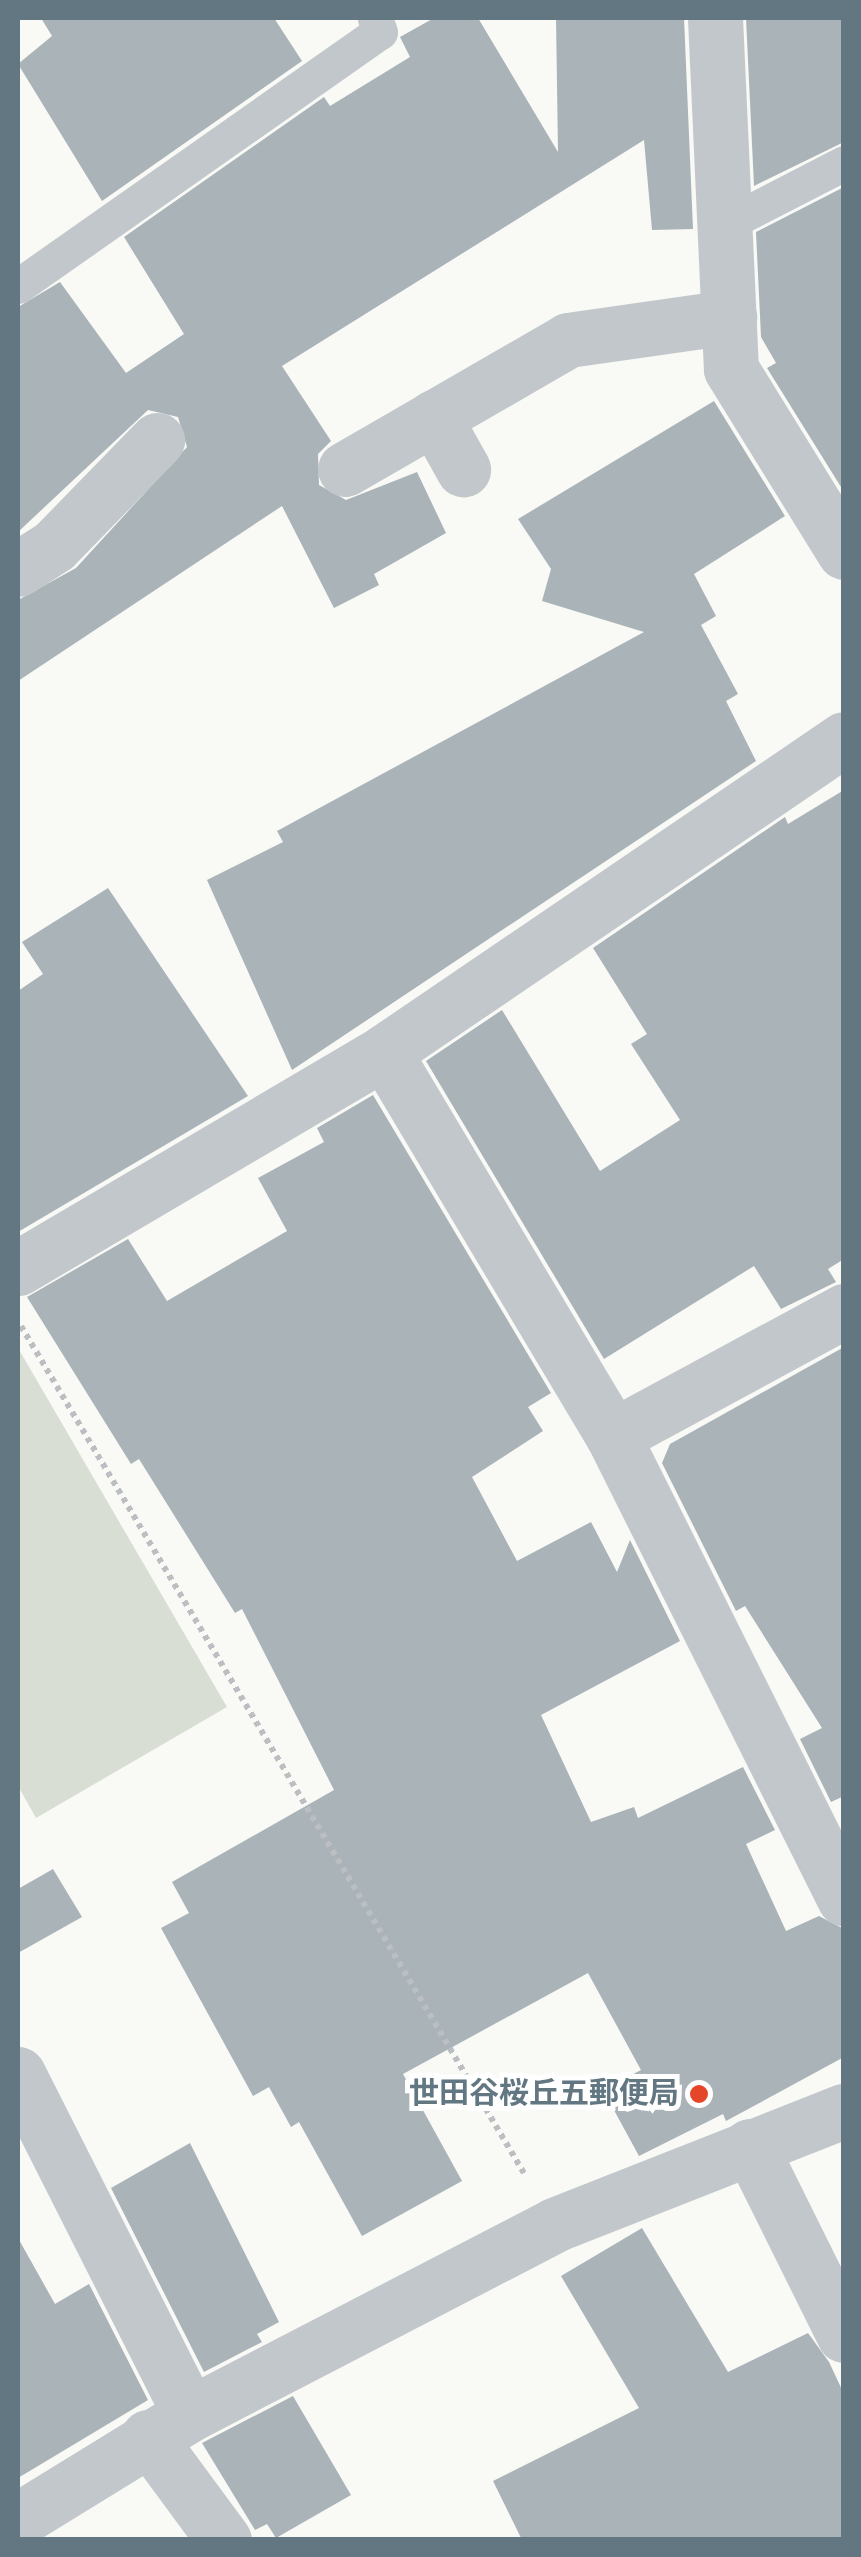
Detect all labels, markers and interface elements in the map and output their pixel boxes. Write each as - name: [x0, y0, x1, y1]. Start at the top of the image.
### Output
- place label: 世田谷桜丘五郵便局: [409, 2076, 679, 2112]
- marker: 世田谷桜丘五郵便局: [688, 2083, 710, 2105]

